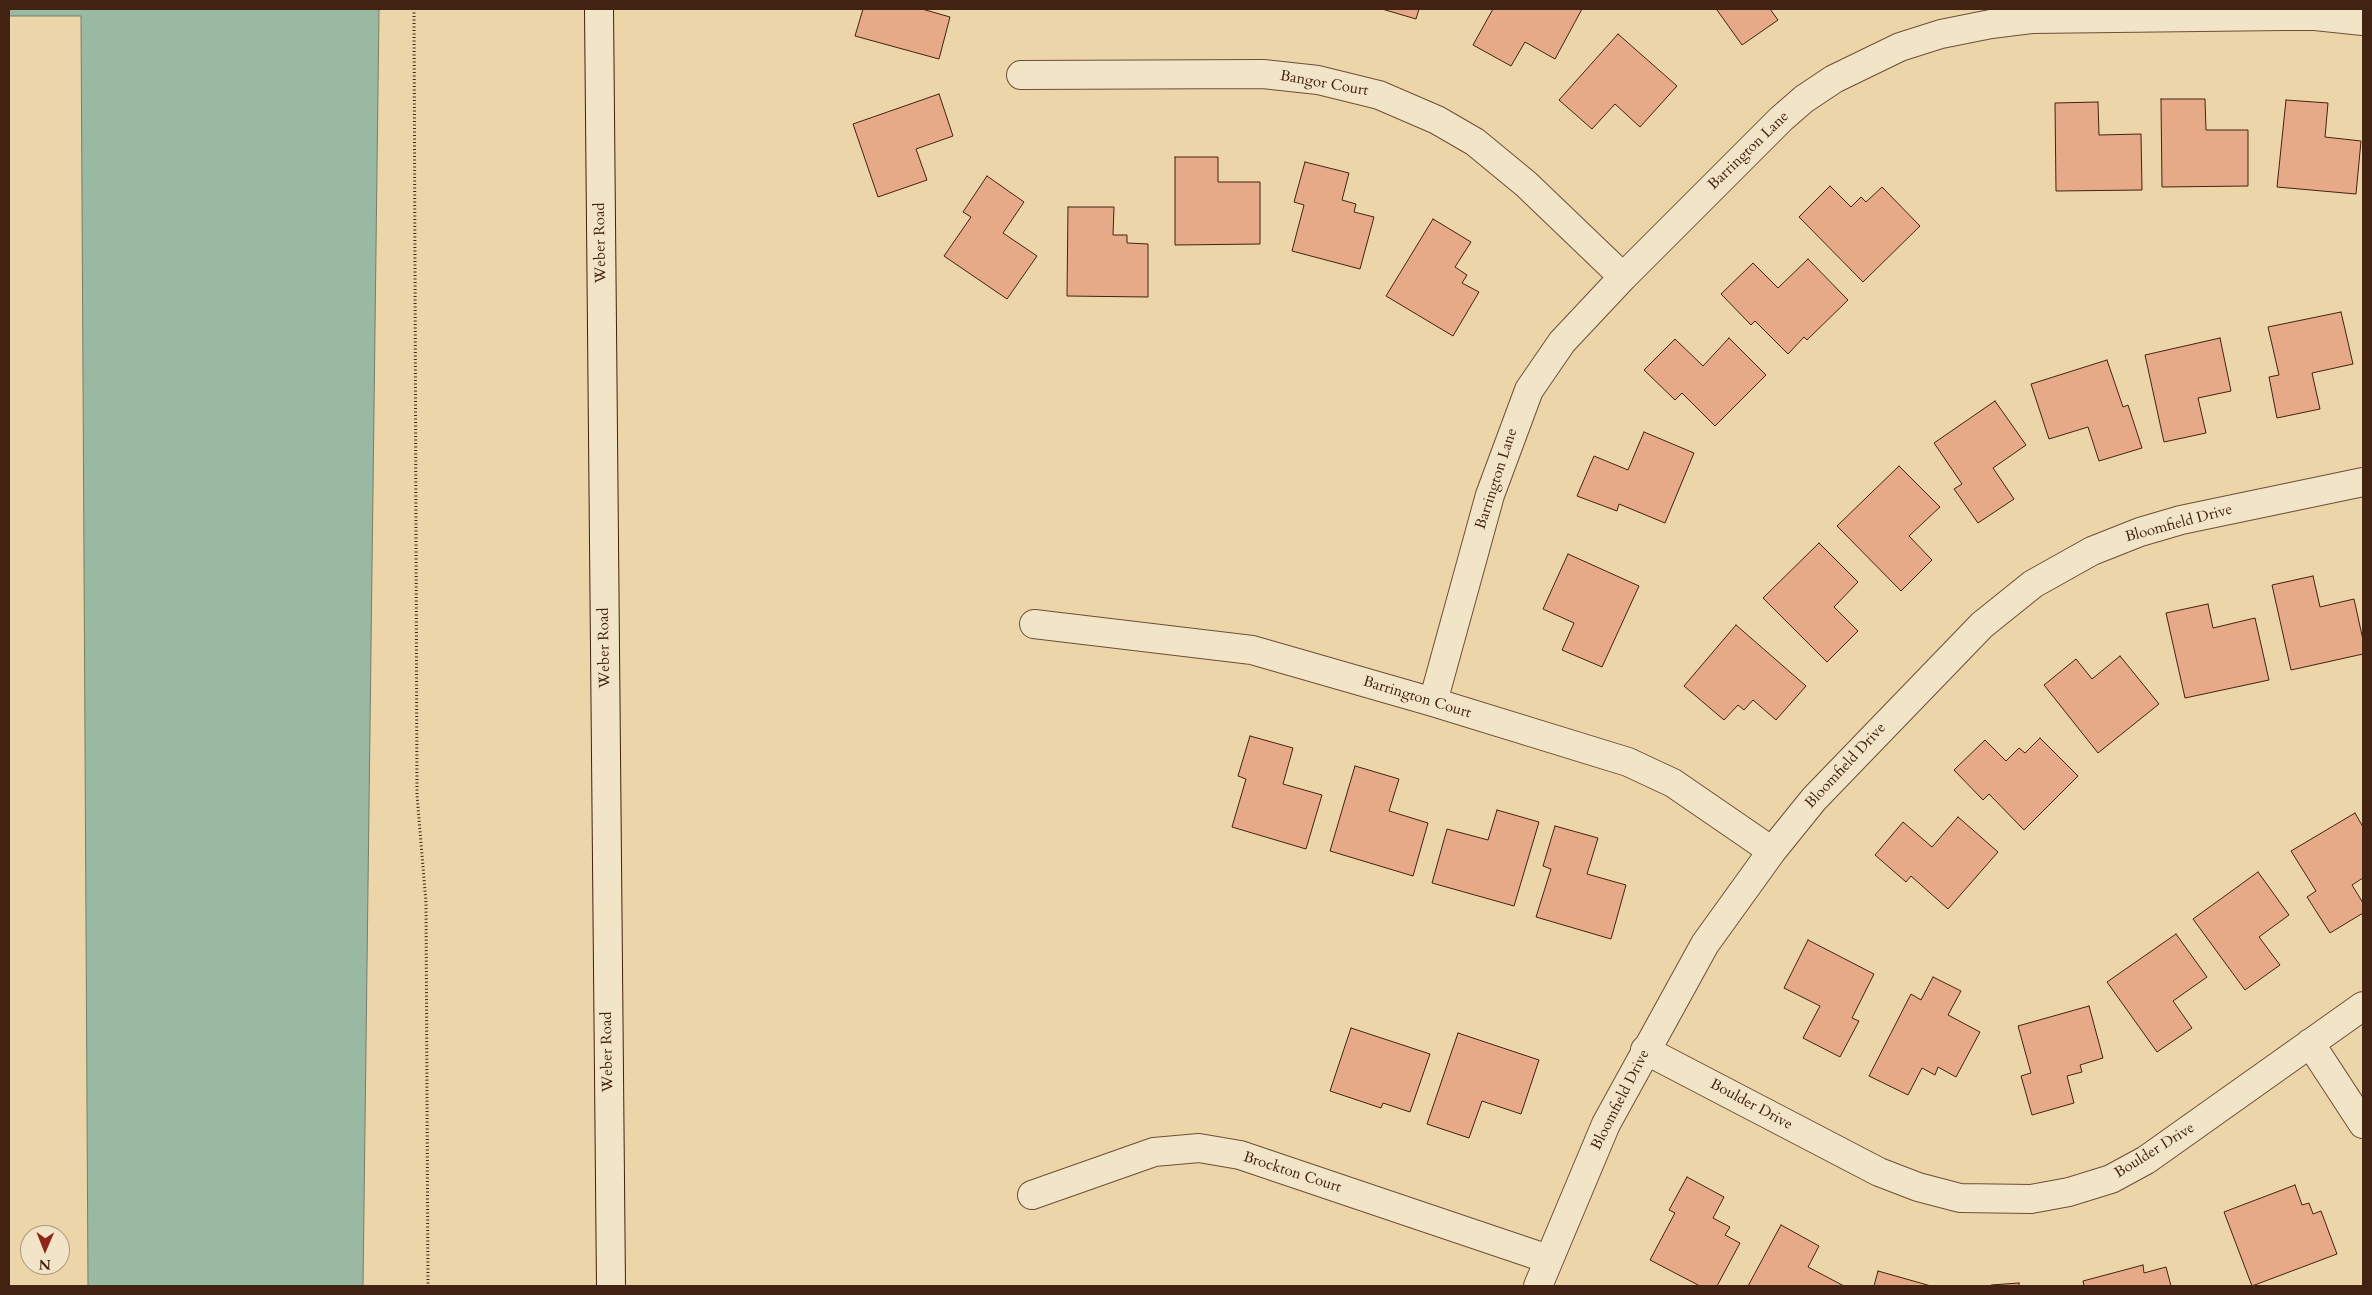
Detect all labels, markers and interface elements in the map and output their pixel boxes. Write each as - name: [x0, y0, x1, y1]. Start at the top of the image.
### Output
- street label: Bangor Court: [1278, 67, 1370, 101]
- street label: Barrington Lane: [1705, 108, 1793, 194]
- street label: Weber Road: [591, 202, 611, 284]
- street label: Barrington Lane: [1472, 426, 1522, 532]
- street label: Bloomfield Drive: [2123, 501, 2235, 547]
- street label: Weber Road: [595, 607, 615, 689]
- street label: Barrington Court: [1361, 673, 1473, 723]
- street label: Bloomfield Drive: [1802, 720, 1890, 812]
- street label: Weber Road: [598, 1011, 618, 1093]
- street label: Bloomfield Drive: [1588, 1047, 1654, 1153]
- street label: Boulder Drive: [1707, 1076, 1795, 1134]
- street label: Boulder Drive: [2112, 1119, 2198, 1183]
- street label: Brockton Court: [1241, 1149, 1343, 1197]
- north arrow: [20, 1225, 70, 1275]
- text: N: [39, 1255, 51, 1274]

